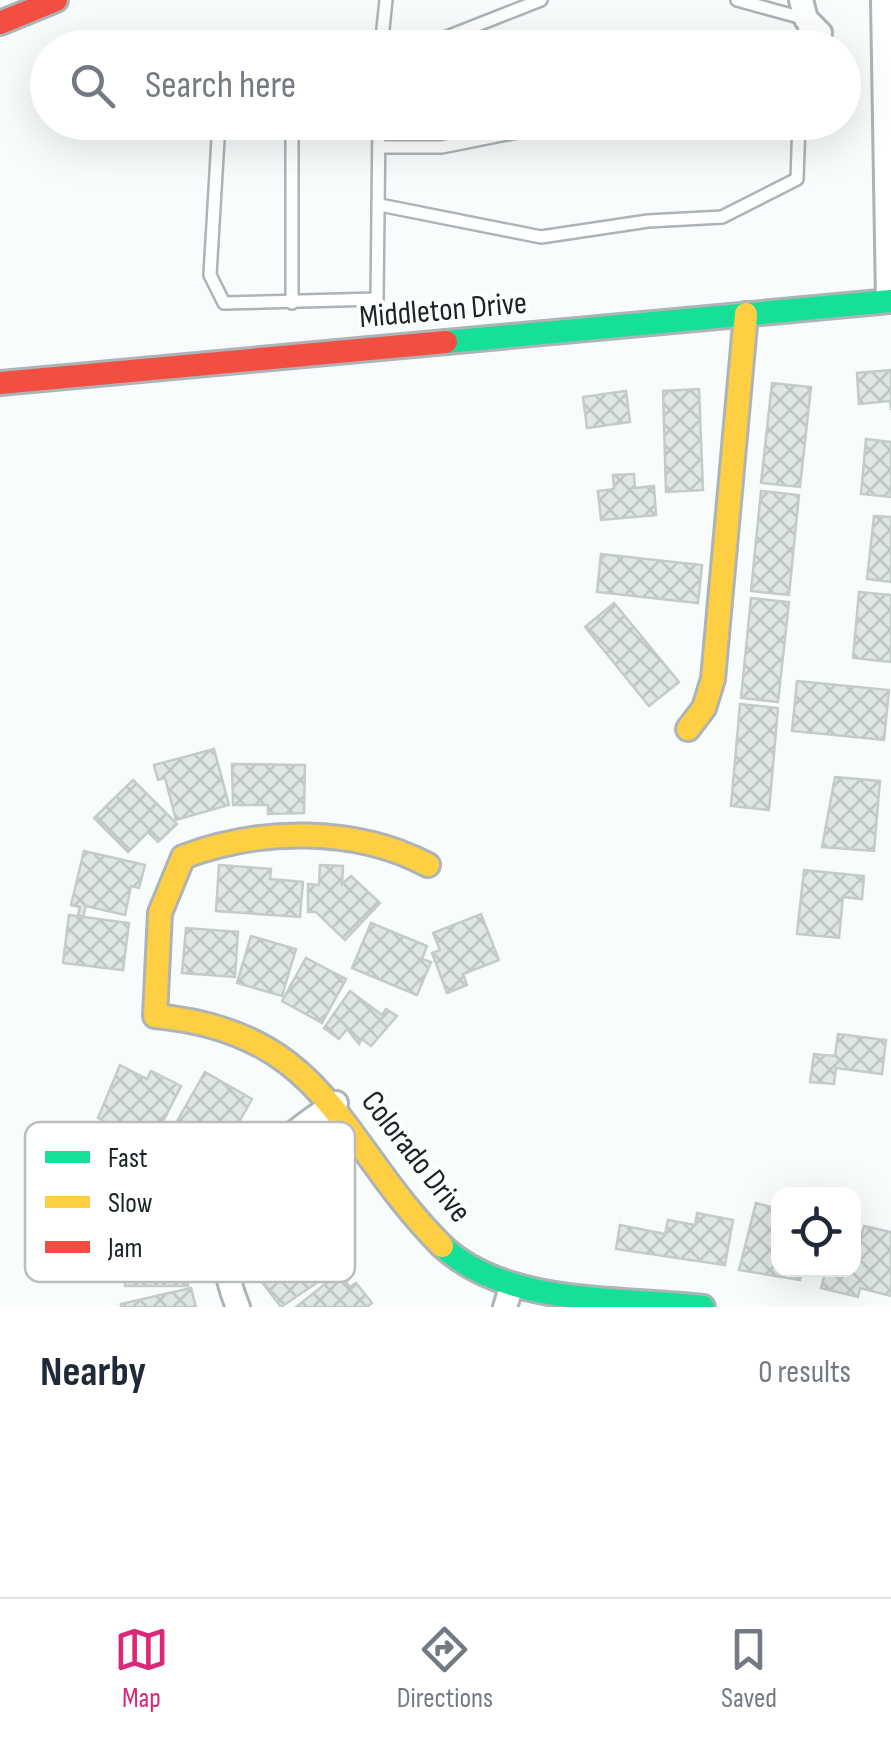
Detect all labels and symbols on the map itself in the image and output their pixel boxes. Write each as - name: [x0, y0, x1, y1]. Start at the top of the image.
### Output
- street label: Middleton Drive: [358, 284, 528, 337]
- street label: Colorado Drive: [352, 1083, 479, 1231]
- legend: [25, 1122, 355, 1282]
- text: Fast: [108, 1142, 147, 1175]
- text: Slow: [108, 1187, 153, 1220]
- text: Jam: [107, 1232, 143, 1265]

